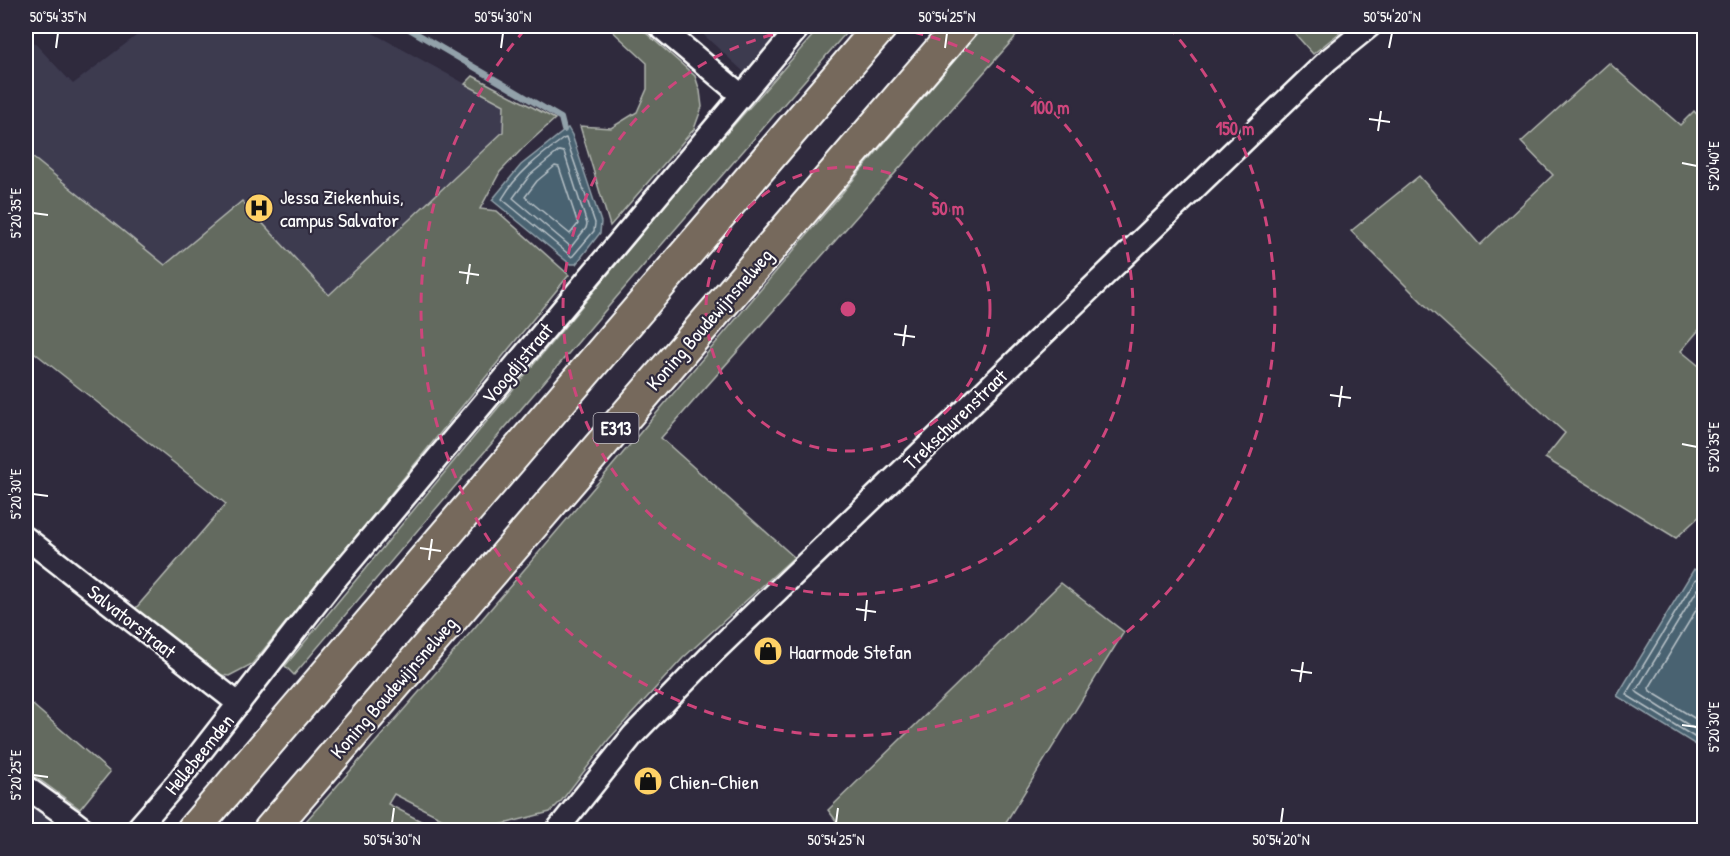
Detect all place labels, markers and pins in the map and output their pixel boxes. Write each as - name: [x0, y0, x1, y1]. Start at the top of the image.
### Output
- place label: Jessa Ziekenhuis, campus Salvator: [280, 183, 404, 233]
- hospital icon: Jessa Ziekenhuis, campus Salvator: [243, 192, 275, 224]
- centre of rings: [838, 299, 858, 319]
- shop icon: Haarmode Stefan: [752, 635, 784, 667]
- place label: Haarmode Stefan: [789, 638, 912, 665]
- shop icon: Chien-Chien: [632, 765, 664, 797]
- place label: Chien-Chien: [669, 768, 759, 795]

